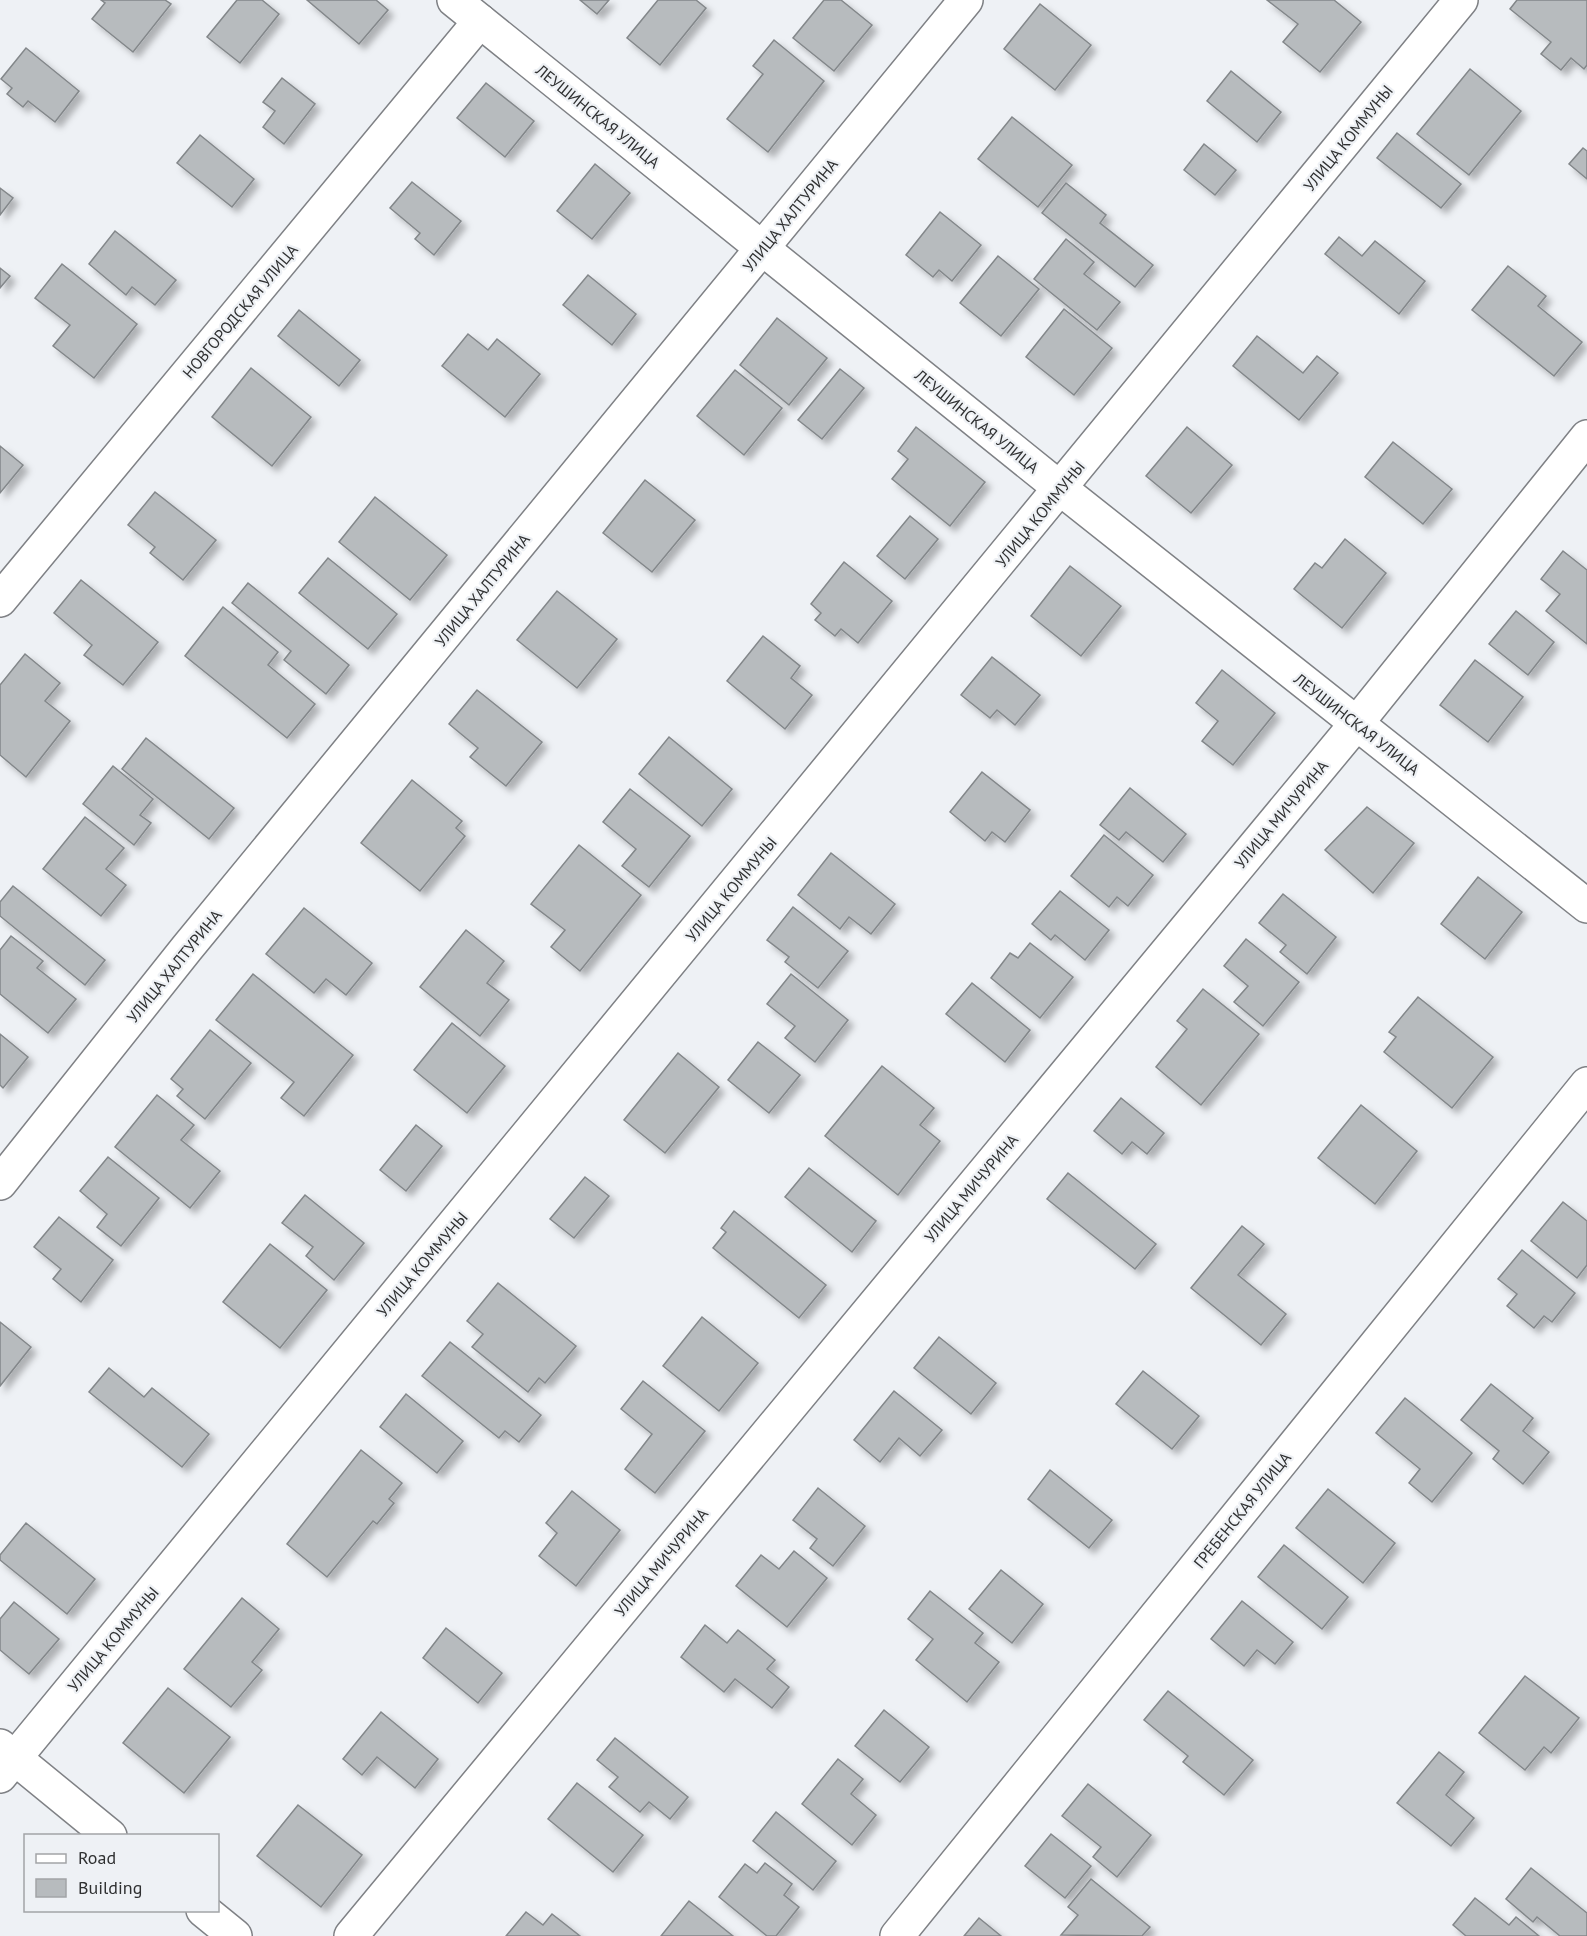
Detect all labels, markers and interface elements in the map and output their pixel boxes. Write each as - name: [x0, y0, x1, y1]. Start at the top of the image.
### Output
- street label: ЛЕУШИНСКАЯ УЛИЦА: [531, 59, 665, 173]
- street label: УЛИЦА КОММУНЫ: [1299, 81, 1397, 195]
- street label: УЛИЦА ХАЛТУРИНА: [738, 154, 842, 275]
- street label: НОВГОРОДСКАЯ УЛИЦА: [178, 239, 302, 382]
- street label: ЛЕУШИНСКАЯ УЛИЦА: [910, 364, 1044, 478]
- street label: УЛИЦА КОММУНЫ: [991, 457, 1089, 571]
- street label: УЛИЦА ХАЛТУРИНА: [430, 529, 534, 650]
- street label: ЛЕУШИНСКАЯ УЛИЦА: [1289, 668, 1424, 780]
- street label: УЛИЦА МИЧУРИНА: [1230, 755, 1333, 872]
- street label: УЛИЦА КОММУНЫ: [681, 832, 781, 946]
- street label: УЛИЦА ХАЛТУРИНА: [122, 905, 226, 1026]
- street label: УЛИЦА МИЧУРИНА: [920, 1129, 1023, 1246]
- street label: УЛИЦА КОММУНЫ: [372, 1207, 472, 1321]
- street label: ГРЕБЕНСКАЯ УЛИЦА: [1189, 1447, 1295, 1572]
- street label: УЛИЦА МИЧУРИНА: [610, 1503, 713, 1620]
- street label: УЛИЦА КОММУНЫ: [63, 1582, 163, 1696]
- legend: [24, 1834, 219, 1912]
- text: Road: [78, 1846, 116, 1869]
- text: Building: [78, 1876, 142, 1899]

